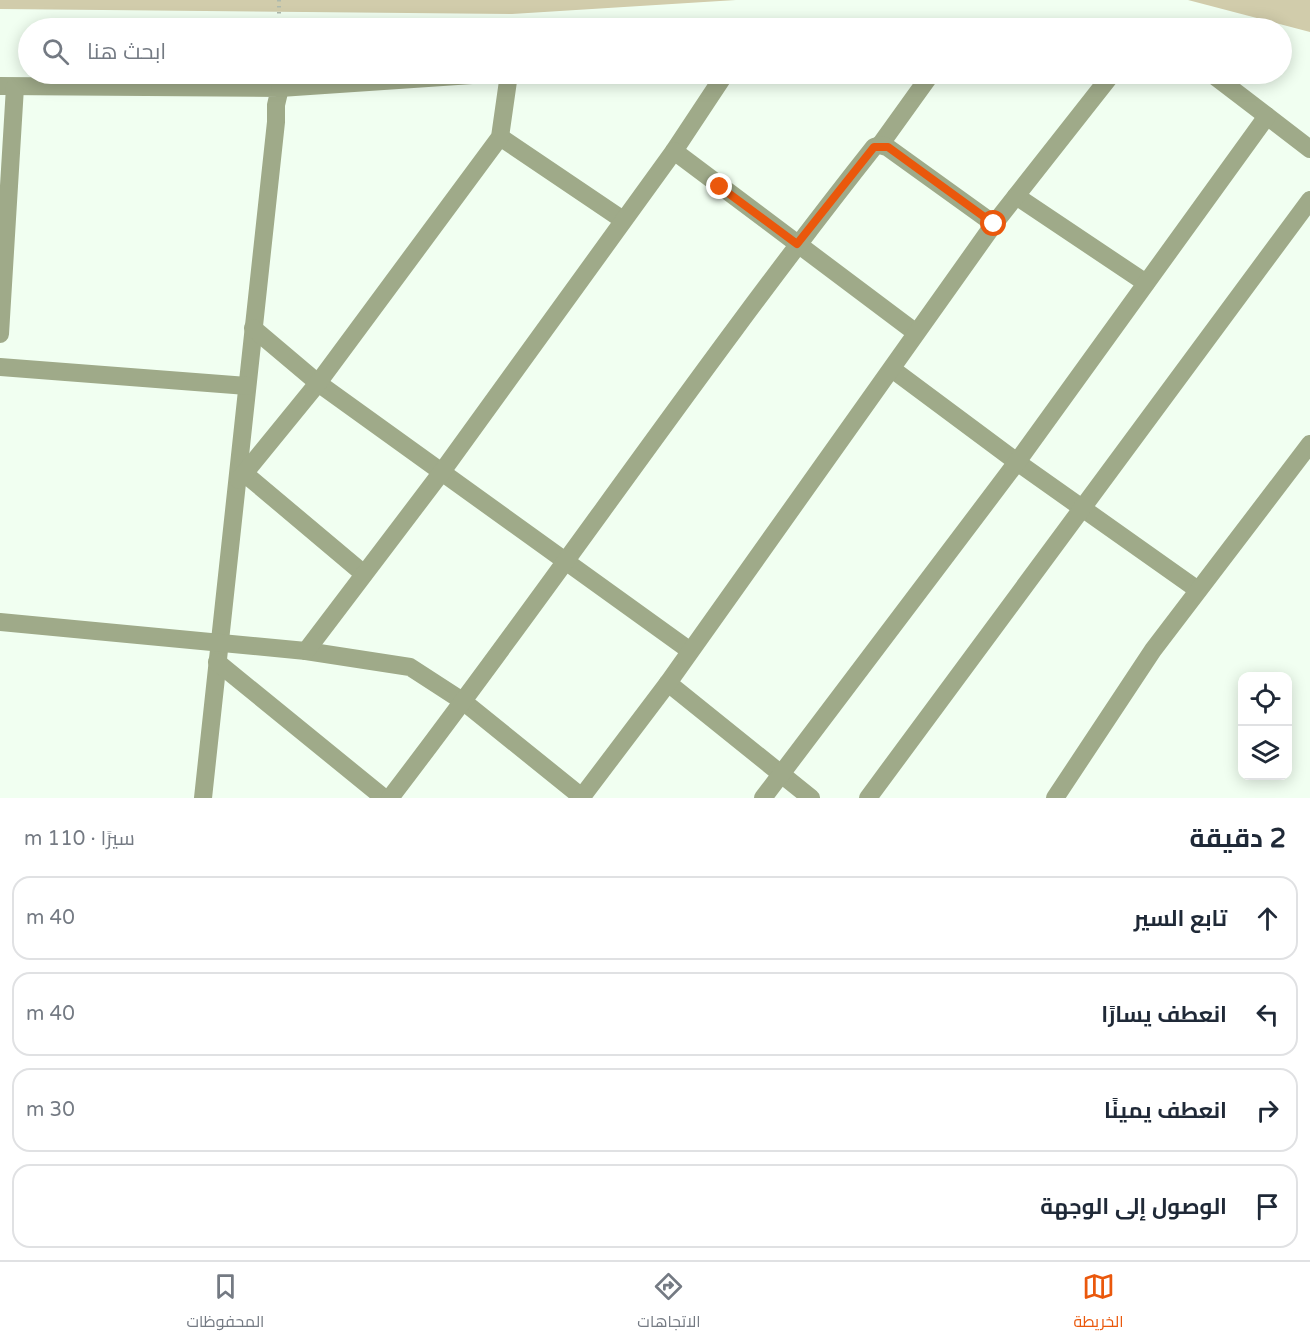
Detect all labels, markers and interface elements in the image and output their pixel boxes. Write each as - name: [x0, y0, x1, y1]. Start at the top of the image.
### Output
- search box: [18, 18, 1292, 84]
- icon: search: [39, 35, 72, 68]
- text: ابحث هنا: [87, 39, 166, 65]
- route end: [706, 173, 732, 199]
- route start: [980, 210, 1006, 236]
- map controls: [1238, 672, 1292, 780]
- button: locate: [1238, 672, 1292, 726]
- button: layers: [1238, 726, 1292, 780]
- text: 2 دقيقة: [1189, 823, 1286, 854]
- text: سيرًا · 110 m: [24, 827, 135, 851]
- icon: ahead: [1251, 902, 1284, 935]
- text: 40 m: [26, 906, 75, 930]
- text: تابع السير: [1134, 906, 1227, 932]
- icon: left: [1251, 998, 1284, 1031]
- text: 40 m: [26, 1002, 75, 1026]
- text: انعطف يسارًا: [1101, 1002, 1227, 1028]
- icon: right: [1251, 1094, 1284, 1127]
- text: 30 m: [26, 1098, 75, 1122]
- text: انعطف يمينًا: [1104, 1098, 1227, 1124]
- icon: arrive: [1251, 1190, 1284, 1223]
- text: الوصول إلى الوجهة: [1040, 1194, 1227, 1220]
- tab: المحفوظات: [186, 1270, 264, 1336]
- tab: الاتجاهات: [637, 1270, 701, 1336]
- tab: الخريطة: [1074, 1270, 1124, 1336]

